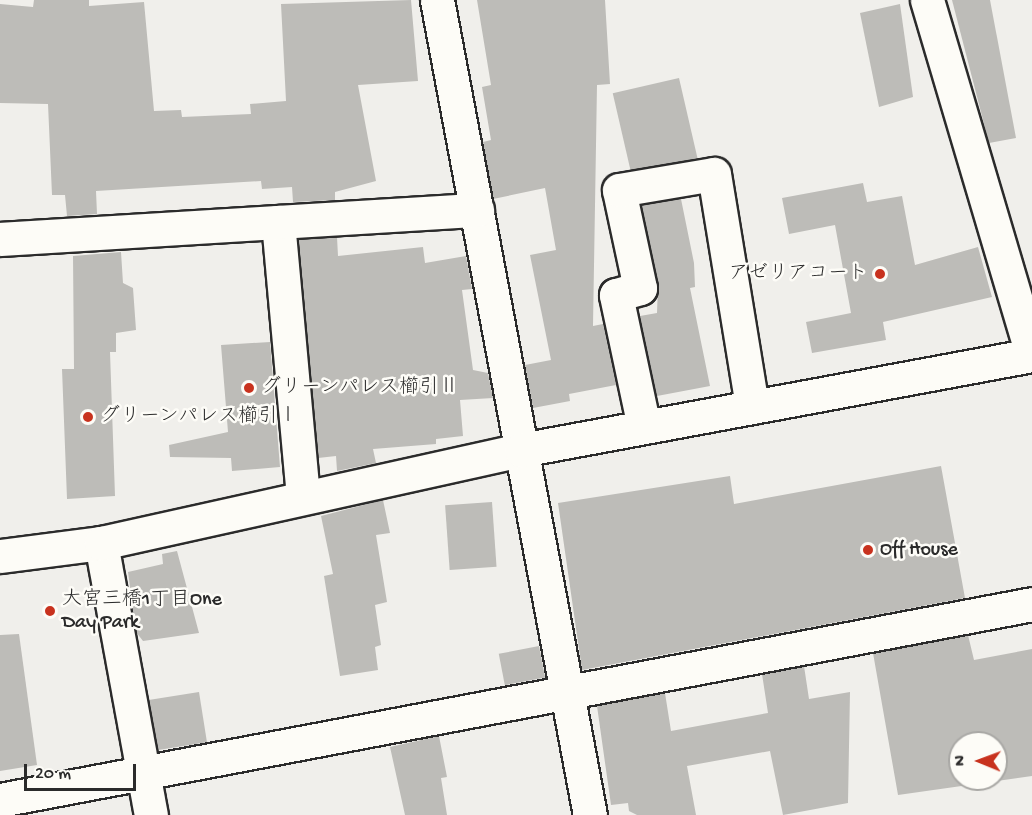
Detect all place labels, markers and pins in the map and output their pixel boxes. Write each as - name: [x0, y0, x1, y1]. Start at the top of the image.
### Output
- place label: アゼリアコート: [728, 262, 868, 286]
- marker: アゼリアコート: [873, 267, 887, 281]
- place label: グリーンパレス櫛引Ⅱ: [261, 376, 461, 400]
- marker: グリーンパレス櫛引Ⅱ: [242, 381, 256, 395]
- place label: グリーンパレス櫛引Ⅰ: [100, 405, 300, 429]
- marker: グリーンパレス櫛引Ⅰ: [81, 410, 95, 424]
- place label: Off House: [880, 538, 958, 562]
- marker: Off House: [861, 543, 875, 557]
- place label: 大宮三橋1丁目One Day Park: [62, 588, 222, 635]
- marker: 大宮三橋1丁目One Day Park: [43, 604, 57, 618]

